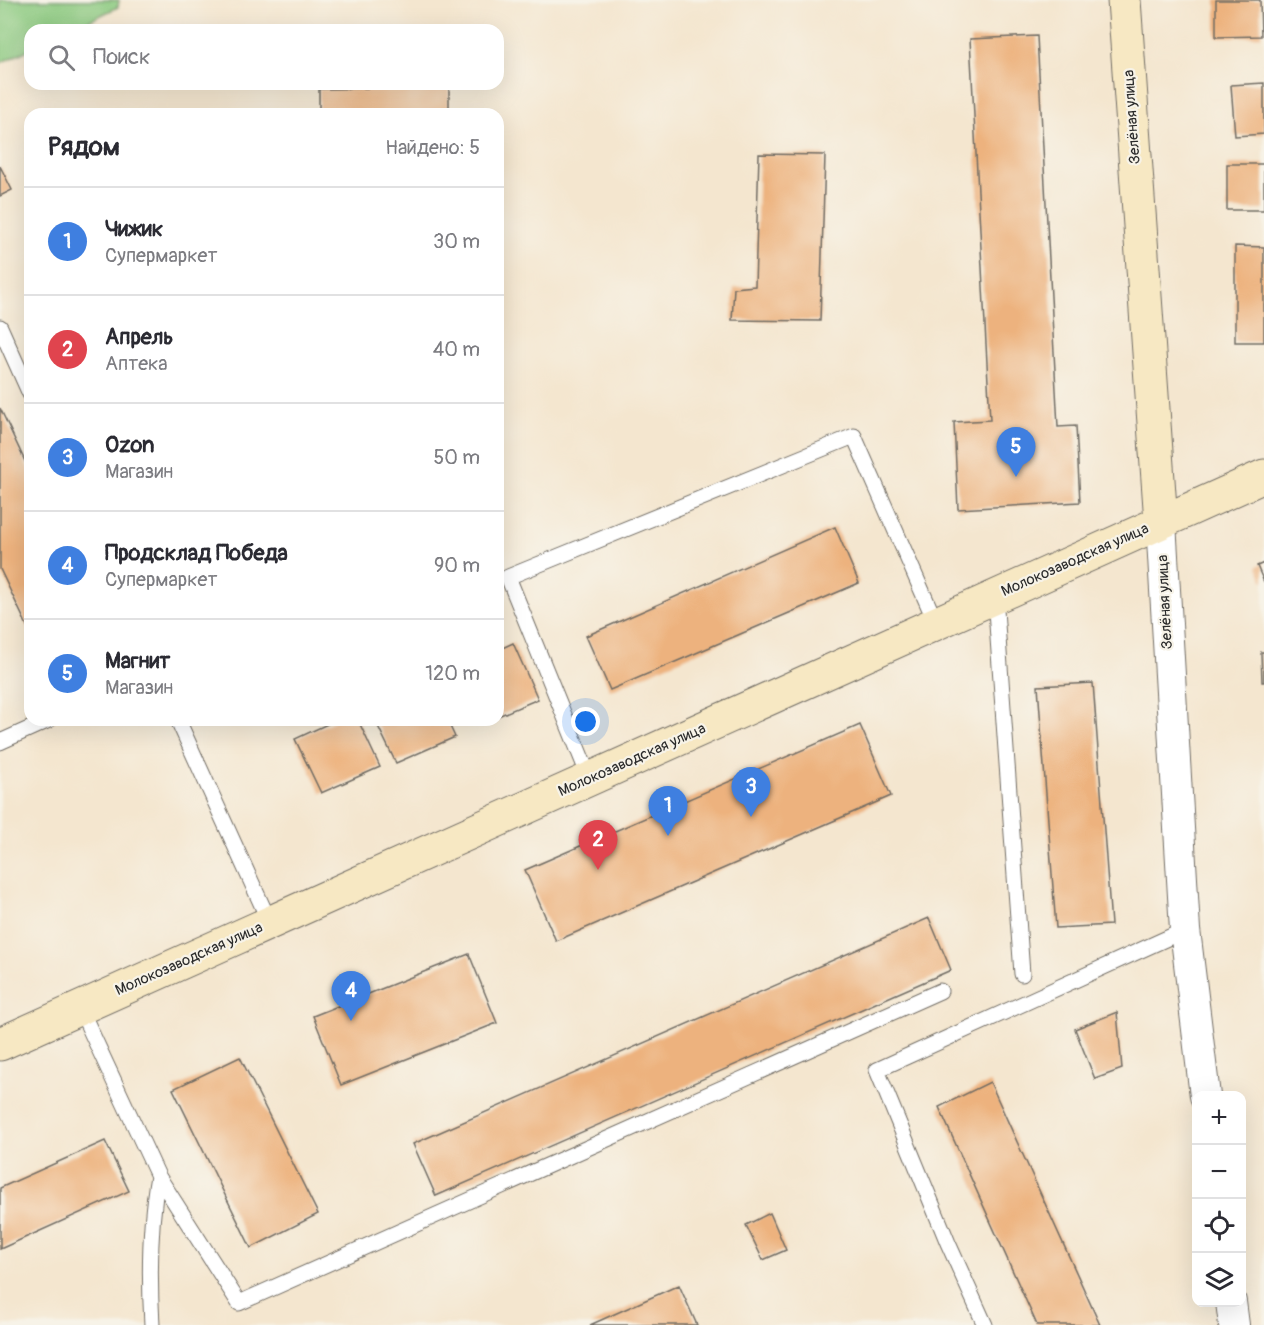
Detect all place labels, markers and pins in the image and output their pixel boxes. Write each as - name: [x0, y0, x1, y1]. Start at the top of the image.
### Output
- pin: 5: [996, 428, 1036, 477]
- pin: 3: [732, 768, 771, 817]
- pin: 1: [648, 786, 688, 836]
- pin: 2: [578, 820, 618, 870]
- pin: 4: [332, 972, 370, 1021]

